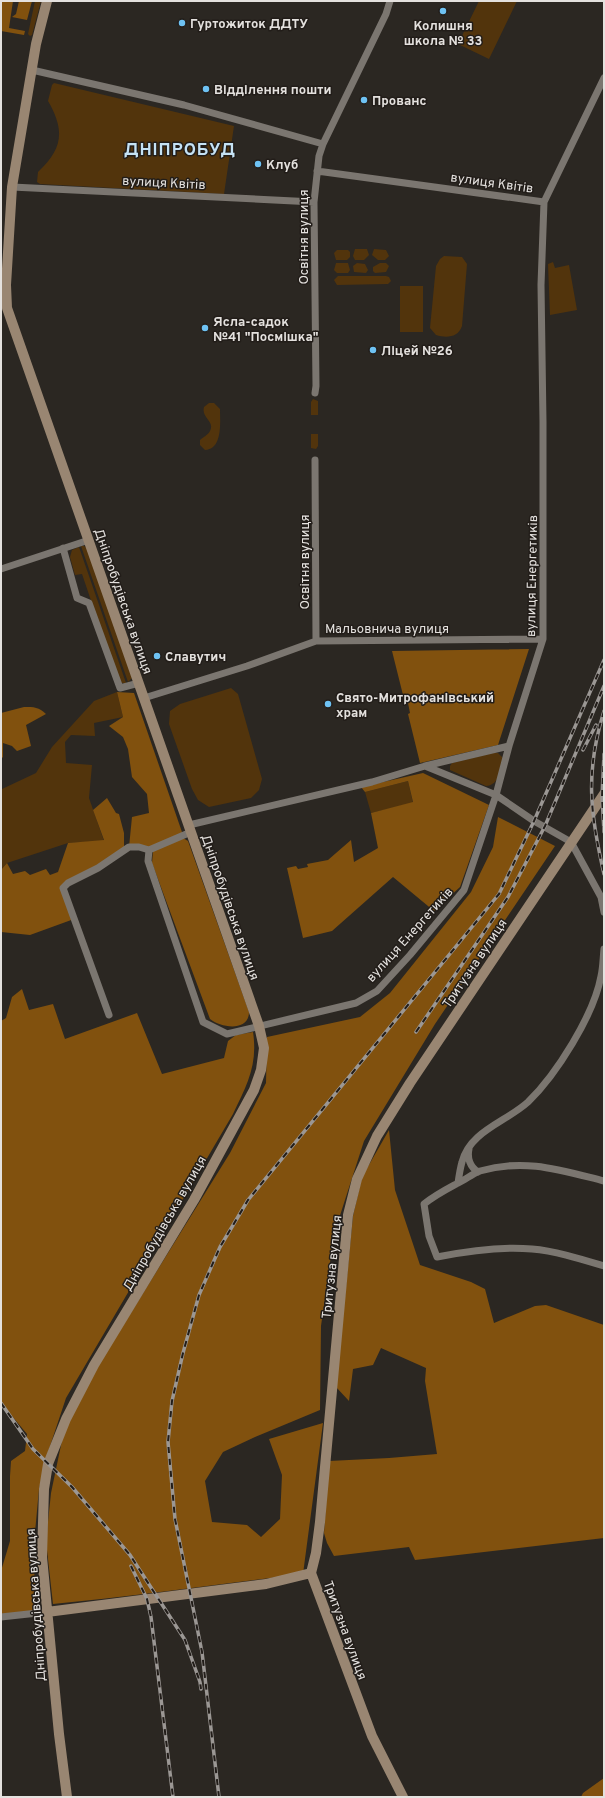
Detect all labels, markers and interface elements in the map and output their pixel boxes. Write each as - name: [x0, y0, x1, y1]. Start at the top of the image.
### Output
- marker: Колишня школа № 33: [438, 6, 448, 16]
- place label: Гуртожиток ДДТУ: [190, 17, 308, 33]
- marker: Гуртожиток ДДТУ: [177, 18, 187, 28]
- place label: Колишня школа № 33: [404, 19, 482, 50]
- place label: Відділення пошти: [214, 83, 332, 99]
- marker: Відділення пошти: [201, 84, 211, 94]
- place label: Прованс: [372, 94, 427, 110]
- marker: Прованс: [359, 95, 369, 105]
- district label: ДНІПРОБУД: [124, 140, 236, 162]
- place label: Клуб: [266, 158, 298, 174]
- marker: Клуб: [253, 159, 263, 169]
- street label: вулиця Квітів: [449, 170, 534, 198]
- street label: вулиця Квітів: [122, 174, 206, 194]
- street label: Освітня вулиця: [297, 189, 313, 285]
- place label: Ясла-садок №41 "Посмішка": [213, 315, 319, 346]
- marker: Ясла-садок №41 "Посмішка": [200, 323, 210, 333]
- place label: Ліцей №26: [381, 344, 453, 360]
- marker: Ліцей №26: [368, 345, 378, 355]
- street label: Освітня вулиця: [298, 514, 314, 610]
- street label: вулиця Енергетиків: [524, 515, 542, 637]
- street label: Дніпробудівська вулиця: [90, 527, 155, 677]
- street label: Мальовнича вулиця: [325, 622, 449, 638]
- place label: Славутич: [165, 650, 226, 666]
- marker: Славутич: [152, 651, 162, 661]
- place label: Свято-Митрофанівський храм: [336, 691, 494, 722]
- marker: Свято-Митрофанівський храм: [323, 699, 333, 709]
- street label: Дніпробудівська вулиця: [197, 833, 262, 983]
- street label: вулиця Енергетиків: [364, 885, 457, 986]
- street label: Тритузна вулиця: [440, 917, 511, 1012]
- street label: Дніпробудівська вулиця: [121, 1154, 211, 1294]
- street label: Тритузна вулиця: [320, 1215, 346, 1320]
- street label: Дніпробудівська вулиця: [24, 1528, 50, 1682]
- street label: Тритузна вулиця: [319, 1579, 369, 1682]

